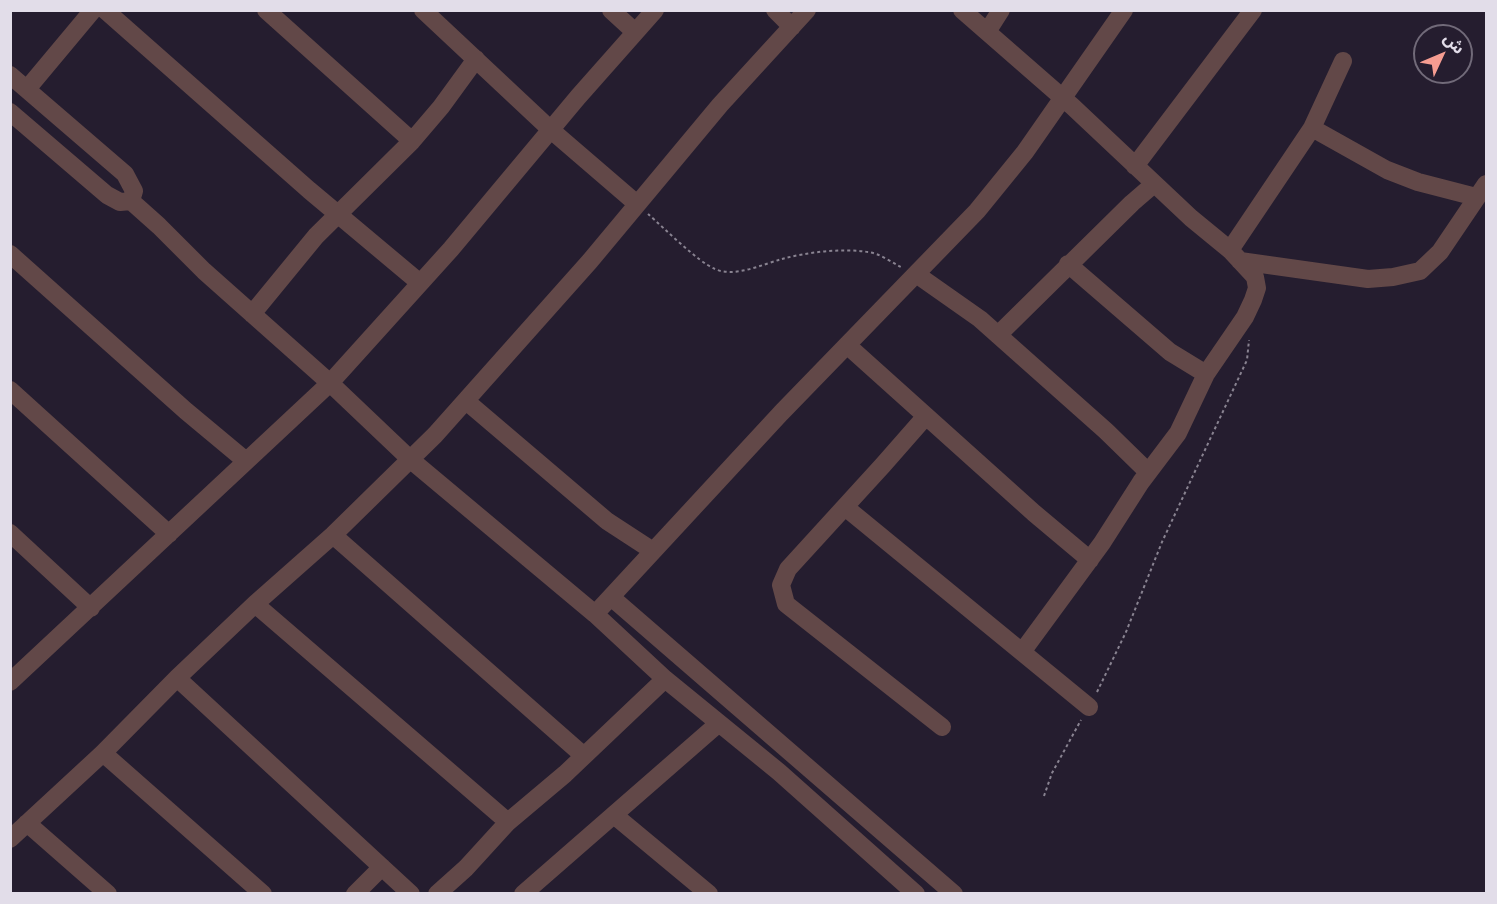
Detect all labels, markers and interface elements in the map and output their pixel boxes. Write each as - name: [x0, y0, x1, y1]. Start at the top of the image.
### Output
- north arrow: [1413, 24, 1473, 84]
- text: ش: [1440, 28, 1469, 57]

